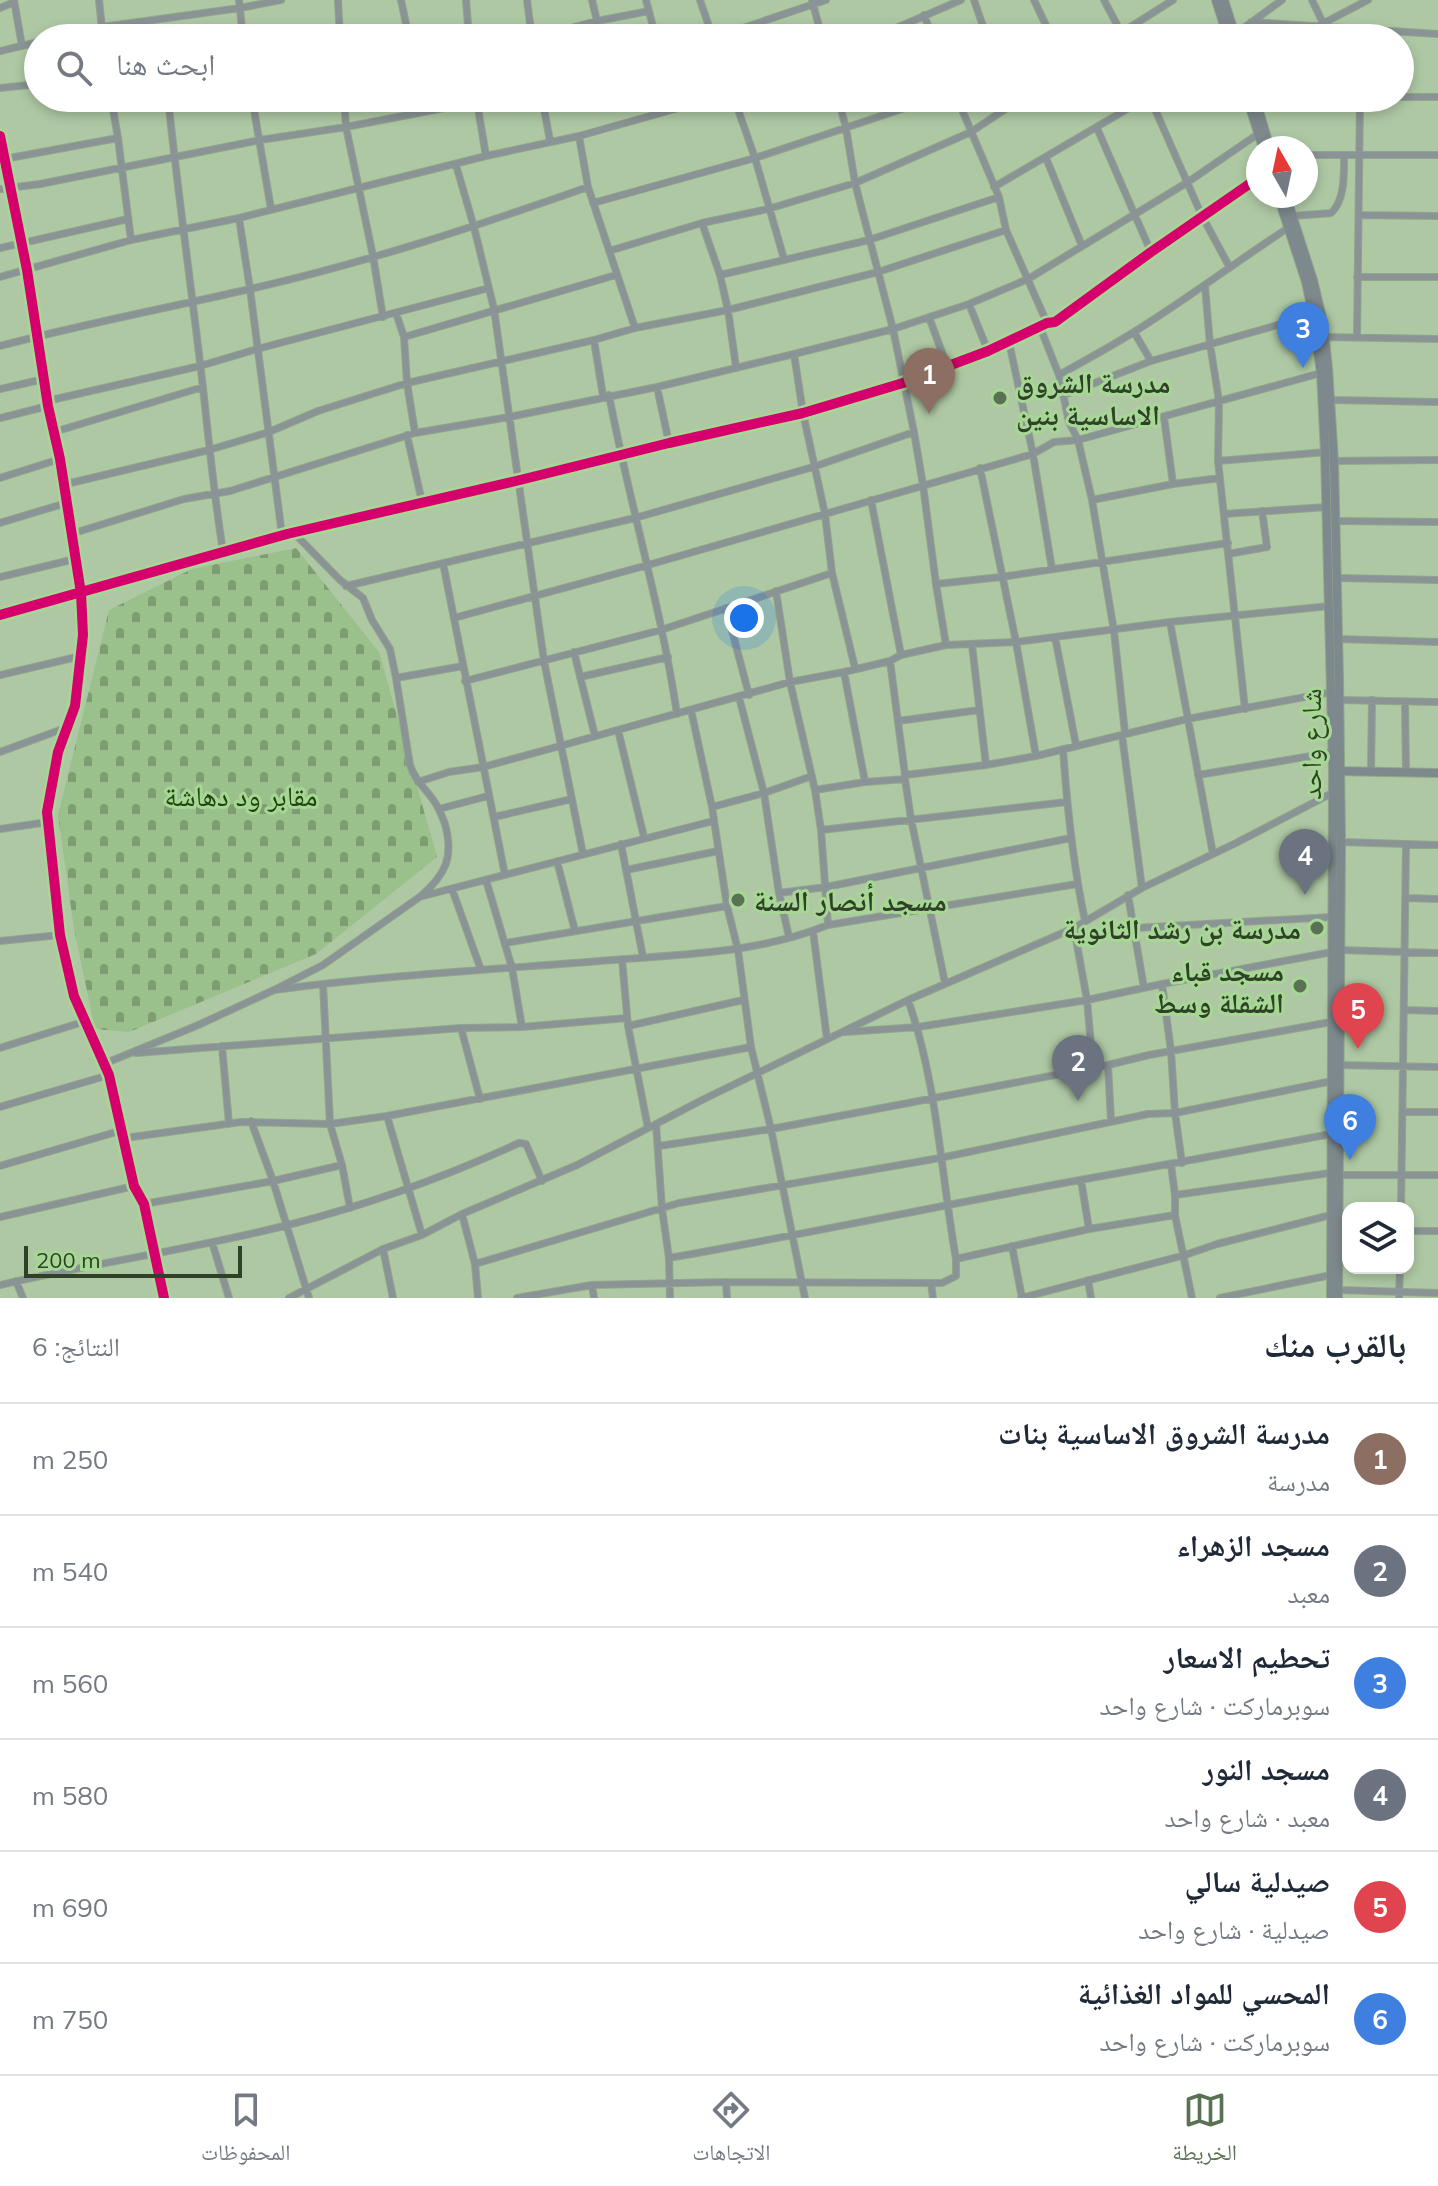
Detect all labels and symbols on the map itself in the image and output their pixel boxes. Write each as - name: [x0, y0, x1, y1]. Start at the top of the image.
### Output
- north arrow: [1246, 136, 1318, 208]
- pin: 3: [1277, 302, 1329, 368]
- pin: 1: [903, 348, 955, 414]
- place label: مدرسة الشروق الاساسية بنين: [1016, 365, 1170, 433]
- marker: مدرسة الشروق الاساسية بنين: [991, 389, 1009, 407]
- your location: [724, 598, 764, 638]
- street label: شارع واحد: [1293, 688, 1329, 800]
- park label: مقابر ود دهاشة: [165, 778, 318, 813]
- pin: 4: [1279, 829, 1331, 895]
- place label: مسجد أنصار السنة: [754, 883, 947, 918]
- marker: مسجد أنصار السنة: [729, 891, 747, 909]
- place label: مدرسة بن رشد الثانوية: [1064, 911, 1301, 947]
- marker: مدرسة بن رشد الثانوية: [1308, 919, 1326, 937]
- place label: مسجد قباء الشقلة وسط: [1154, 953, 1284, 1020]
- marker: مسجد قباء الشقلة وسط: [1291, 977, 1309, 995]
- pin: 5: [1332, 983, 1384, 1049]
- pin: 2: [1052, 1035, 1104, 1101]
- pin: 6: [1324, 1094, 1376, 1160]
- scale bar: [24, 1242, 242, 1278]

